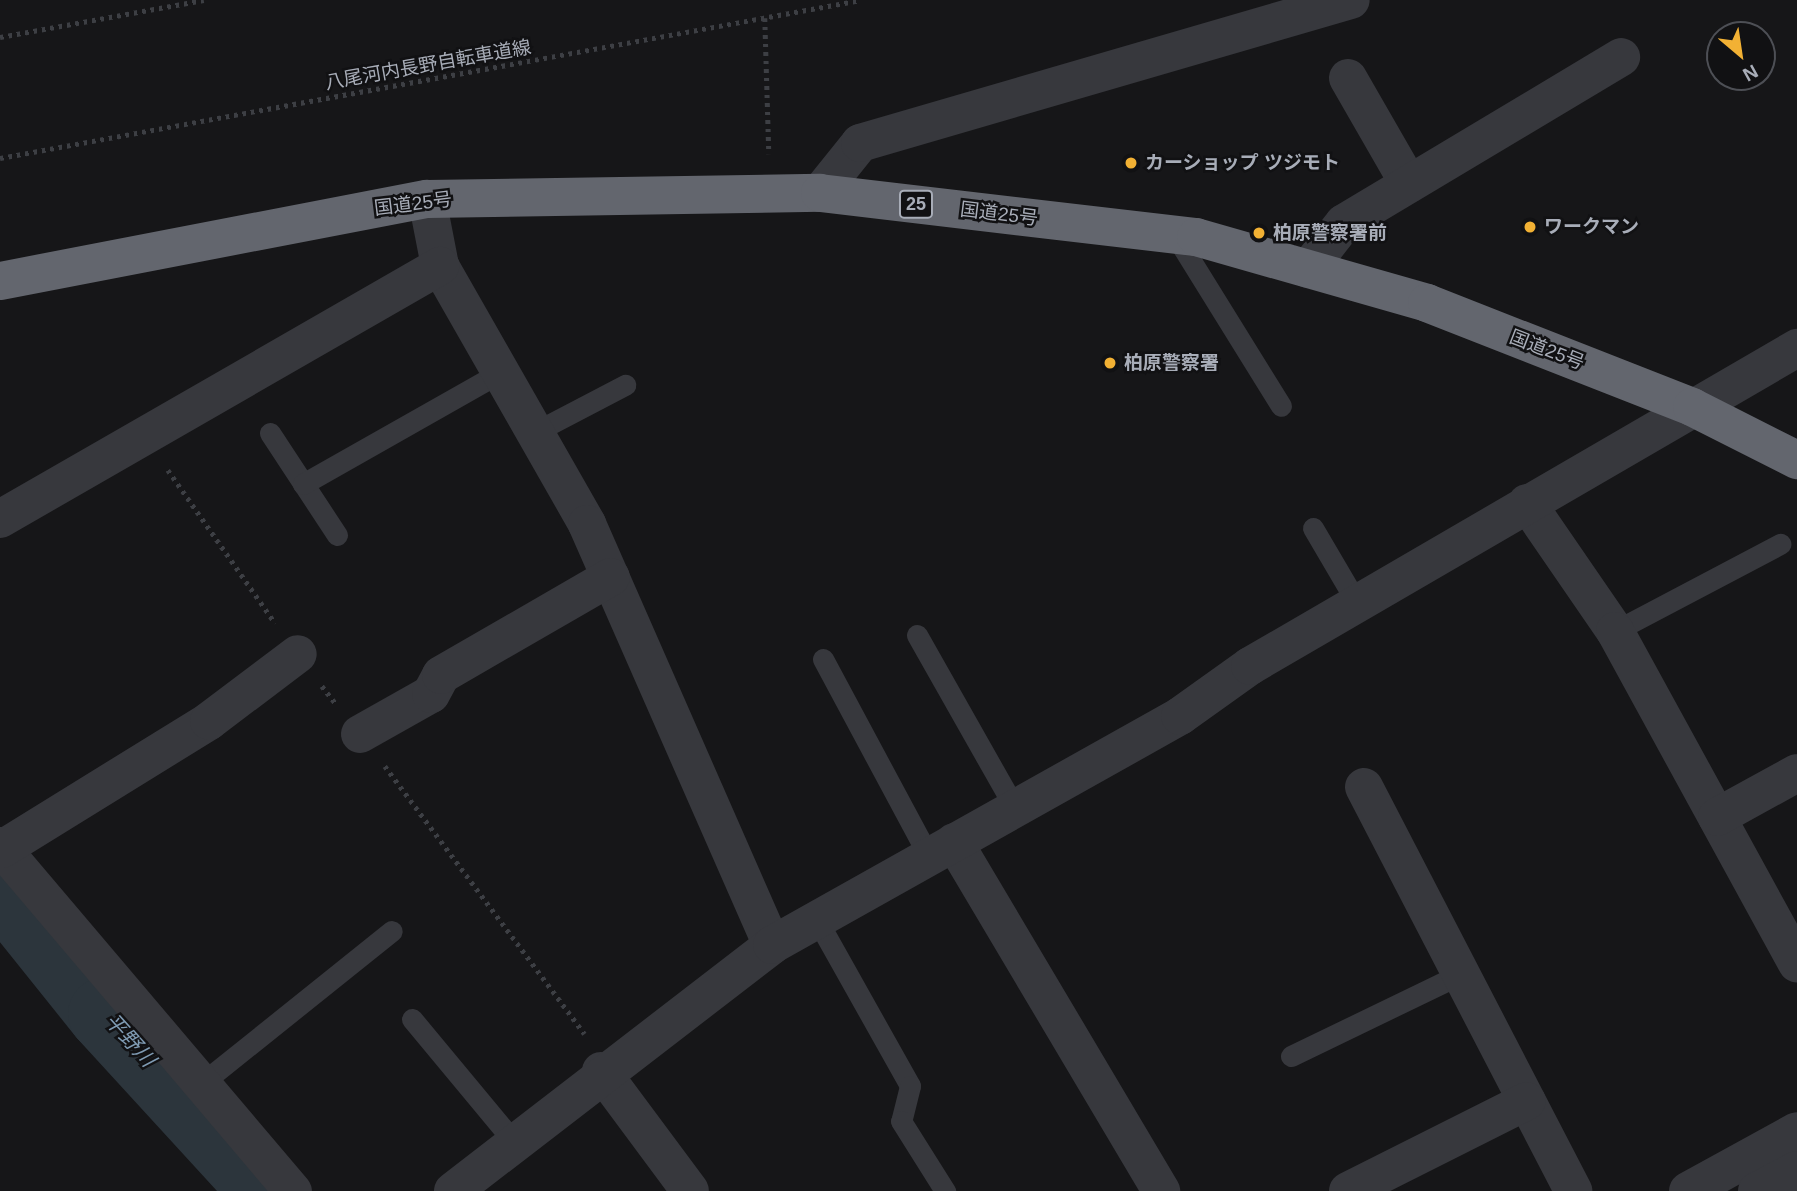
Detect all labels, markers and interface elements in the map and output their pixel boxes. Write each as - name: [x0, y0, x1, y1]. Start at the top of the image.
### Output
- north arrow: [1706, 21, 1776, 91]
- street label: 八尾河内長野自転車道線: [323, 36, 533, 94]
- text: N: [1739, 61, 1762, 86]
- place label: カーショップ ツジモト: [1145, 152, 1340, 174]
- marker: カーショップ ツジモト: [1123, 155, 1139, 171]
- street label: 国道25号: [373, 188, 453, 220]
- road number: 25: [898, 190, 934, 218]
- street label: 国道25号: [959, 198, 1039, 230]
- place label: ワークマン: [1544, 216, 1639, 238]
- marker: ワークマン: [1522, 219, 1538, 235]
- place label: 柏原警察署前: [1273, 222, 1387, 244]
- marker: 柏原警察署前: [1251, 225, 1267, 241]
- street label: 国道25号: [1506, 325, 1588, 375]
- place label: 柏原警察署: [1124, 352, 1219, 374]
- marker: 柏原警察署: [1102, 355, 1118, 371]
- water label: 平野川: [100, 1008, 160, 1072]

